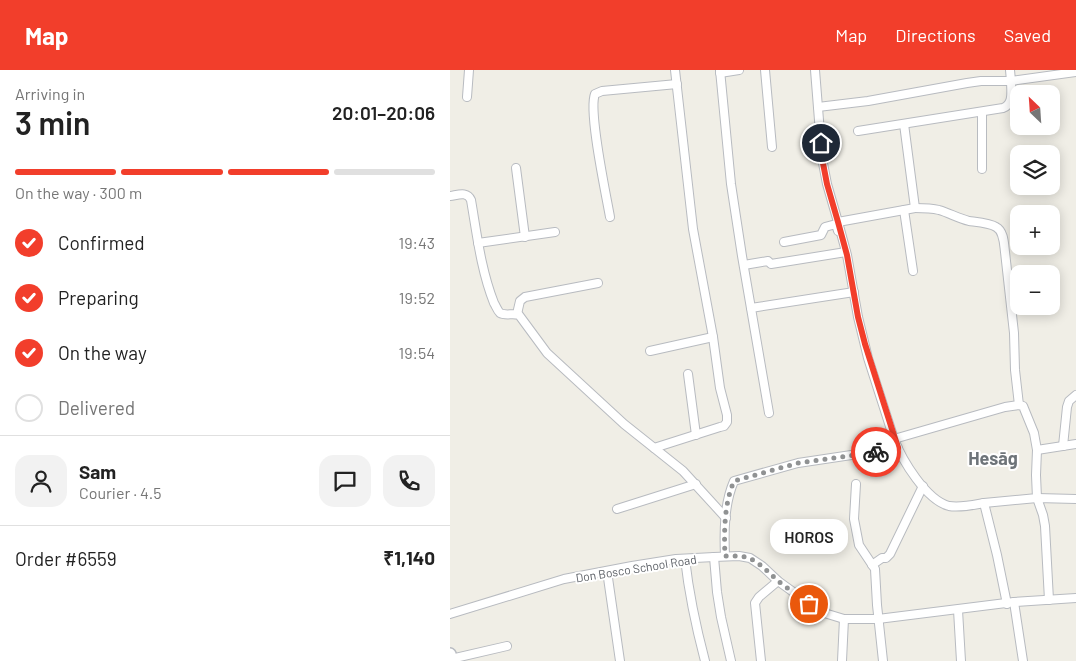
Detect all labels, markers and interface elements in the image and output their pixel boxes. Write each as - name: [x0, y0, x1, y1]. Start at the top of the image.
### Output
- text: Map: [25, 21, 68, 50]
- text: Map: [835, 24, 867, 46]
- text: Directions: [895, 24, 976, 46]
- text: Saved: [1004, 24, 1051, 46]
- text: Arriving in: [15, 84, 85, 103]
- north arrow: [1010, 85, 1060, 135]
- map controls: [1010, 85, 1060, 315]
- text: 20:01–20:06: [332, 101, 435, 124]
- text: 3 min: [15, 103, 91, 141]
- pin: [800, 122, 842, 164]
- icon: home: [807, 129, 835, 157]
- button: layers: [1010, 145, 1060, 195]
- text: On the way · 300 m: [15, 183, 142, 202]
- button: +: [1010, 205, 1060, 255]
- icon: check: [15, 229, 43, 257]
- text: Confirmed: [58, 231, 145, 254]
- text: 19:43: [399, 233, 435, 252]
- button: −: [1010, 265, 1060, 315]
- icon: check: [15, 284, 43, 312]
- text: Preparing: [58, 286, 139, 309]
- text: 19:52: [399, 288, 435, 307]
- icon: check: [15, 339, 43, 367]
- text: On the way: [58, 341, 147, 364]
- text: 19:54: [399, 343, 435, 362]
- text: Delivered: [58, 396, 135, 419]
- courier: [851, 427, 901, 477]
- icon: bike: [862, 438, 890, 466]
- district label: Hesāg: [968, 447, 1018, 469]
- button: person: [15, 455, 67, 507]
- button: chat: [319, 455, 371, 507]
- button: phone: [383, 455, 435, 507]
- text: Sam: [79, 460, 116, 483]
- text: Courier · 4.5: [79, 483, 162, 502]
- callout: HOROS: [770, 519, 848, 554]
- text: HOROS: [784, 527, 834, 546]
- text: ₹1,140: [383, 546, 435, 569]
- text: Order #6559: [15, 547, 117, 570]
- street label: Don Bosco School Road: [575, 552, 697, 584]
- pin: [788, 583, 830, 625]
- icon: bag: [795, 590, 823, 618]

